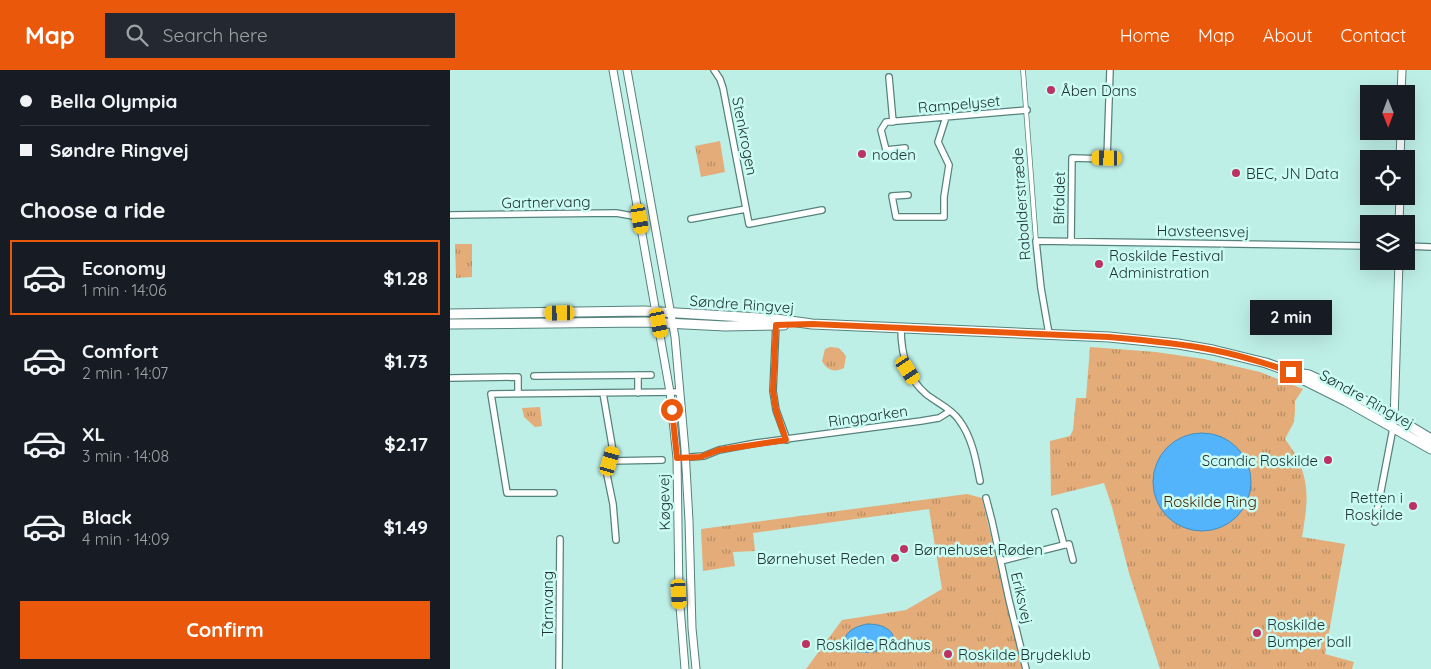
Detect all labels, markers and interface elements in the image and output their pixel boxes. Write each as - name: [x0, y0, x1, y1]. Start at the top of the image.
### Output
- search box: [105, 13, 455, 58]
- text: Map: [25, 20, 75, 50]
- icon: search: [123, 21, 151, 49]
- text: Search here: [163, 23, 268, 47]
- text: Home: [1120, 24, 1170, 47]
- text: Map: [1198, 24, 1235, 47]
- text: About: [1263, 24, 1313, 47]
- text: Contact: [1341, 24, 1406, 47]
- place label: Åben Dans: [1061, 81, 1137, 100]
- marker: Åben Dans: [1045, 84, 1057, 96]
- north arrow: [1360, 85, 1415, 140]
- map controls: [1360, 85, 1415, 270]
- text: Bella Olympia: [50, 89, 177, 113]
- street label: Rampelyset: [917, 91, 1001, 117]
- street label: Stenkrogen: [728, 95, 762, 177]
- text: Søndre Ringvej: [50, 138, 189, 162]
- place label: noden: [872, 145, 916, 164]
- street label: Rabalderstræde: [1008, 147, 1034, 261]
- marker: noden: [856, 148, 868, 160]
- car: [1091, 150, 1122, 166]
- button: locate: [1360, 150, 1415, 205]
- place label: BEC, JN Data: [1246, 164, 1339, 183]
- marker: BEC, JN Data: [1230, 167, 1242, 179]
- street label: Bifaldet: [1049, 171, 1069, 225]
- street label: Gartnervang: [501, 192, 591, 212]
- text: Choose a ride: [20, 196, 165, 224]
- car: [630, 203, 649, 235]
- button: layers: [1360, 215, 1415, 270]
- street label: Havsteensvej: [1157, 221, 1249, 241]
- place label: Roskilde Festival Administration: [1109, 246, 1224, 282]
- icon: car: [22, 255, 67, 300]
- text: Economy: [82, 256, 166, 280]
- marker: Roskilde Festival Administration: [1093, 258, 1105, 270]
- text: $1.28: [383, 266, 428, 290]
- text: 1 min · 14:06: [82, 280, 167, 300]
- street label: Søndre Ringvej: [689, 291, 795, 317]
- callout: 2 min: [1250, 300, 1332, 334]
- car: [544, 305, 575, 321]
- car: [648, 307, 669, 339]
- text: 2 min: [1270, 307, 1312, 327]
- icon: car: [22, 338, 67, 383]
- text: Comfort: [82, 339, 159, 363]
- text: $1.73: [384, 349, 428, 373]
- car: [893, 353, 922, 387]
- route end: [1280, 361, 1302, 383]
- text: 2 min · 14:07: [82, 363, 168, 383]
- street label: Søndre Ringvej: [1316, 365, 1418, 433]
- route start: [661, 399, 683, 421]
- street label: Ringparken: [827, 401, 909, 431]
- icon: car: [22, 421, 67, 466]
- text: XL: [82, 422, 105, 446]
- text: $2.17: [384, 432, 428, 456]
- car: [598, 445, 621, 477]
- text: 3 min · 14:08: [82, 446, 169, 466]
- place label: Scandic Roskilde: [1202, 451, 1318, 470]
- marker: Scandic Roskilde: [1322, 454, 1334, 466]
- street label: Køgevej: [654, 473, 674, 531]
- place label: Retten i Roskilde: [1345, 488, 1403, 524]
- park label: Roskilde Ring: [1163, 492, 1257, 511]
- marker: Retten i Roskilde: [1407, 500, 1419, 512]
- icon: car: [22, 504, 67, 549]
- text: Black: [82, 505, 132, 529]
- text: $1.49: [384, 515, 428, 539]
- text: 4 min · 14:09: [82, 529, 169, 549]
- place label: Børnehuset Røden: [914, 540, 1043, 559]
- marker: Børnehuset Røden: [898, 543, 910, 555]
- place label: Børnehuset Reden: [757, 549, 885, 568]
- marker: Børnehuset Reden: [889, 552, 901, 564]
- street label: Eriksvej: [1007, 570, 1037, 626]
- street label: Tårnvang: [538, 571, 557, 637]
- car: [670, 579, 687, 609]
- button: Confirm: [20, 601, 430, 659]
- place label: Roskilde Bumper ball: [1267, 615, 1352, 651]
- marker: Roskilde Bumper ball: [1251, 627, 1263, 639]
- place label: Roskilde Rådhus: [816, 635, 931, 654]
- marker: Roskilde Rådhus: [800, 638, 812, 650]
- place label: Roskilde Brydeklub: [958, 645, 1091, 664]
- marker: Roskilde Brydeklub: [942, 648, 954, 660]

